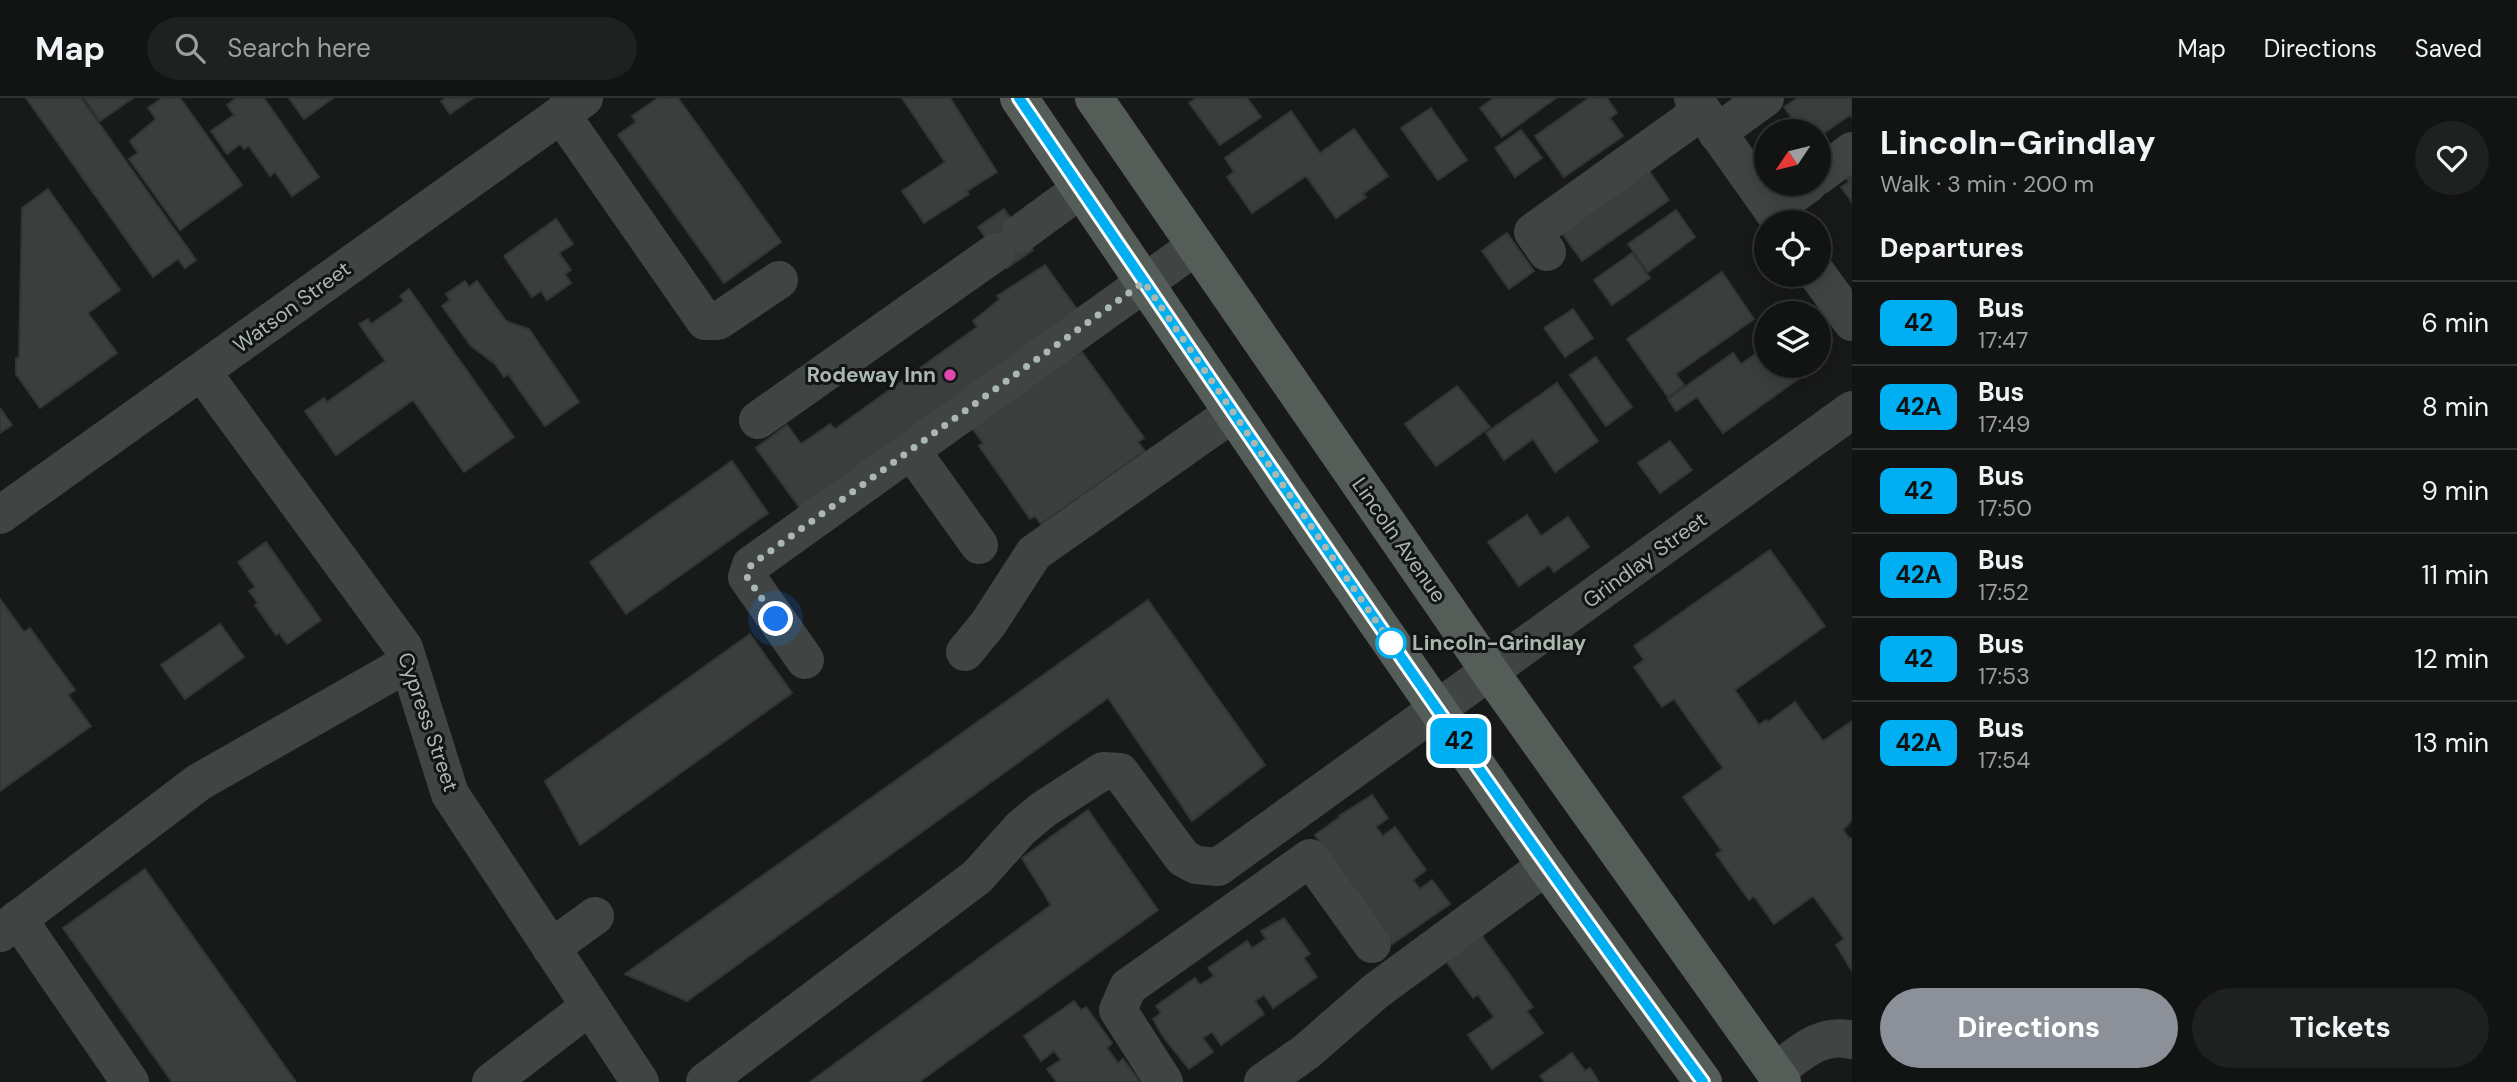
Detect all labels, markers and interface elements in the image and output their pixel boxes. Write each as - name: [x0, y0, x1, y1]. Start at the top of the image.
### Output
- search box: [147, 17, 637, 80]
- text: Map: [35, 27, 105, 70]
- icon: search: [171, 29, 209, 67]
- text: Search here: [227, 31, 371, 65]
- text: Map: [2178, 33, 2226, 64]
- text: Directions: [2264, 33, 2377, 64]
- text: Saved: [2415, 33, 2482, 64]
- north arrow: [1754, 119, 1830, 196]
- map controls: [1754, 119, 1831, 378]
- text: Lincoln-Grindlay: [1880, 121, 2156, 164]
- button: heart: [2415, 121, 2489, 195]
- text: Walk · 3 min · 200 m: [1880, 169, 2094, 199]
- button: locate: [1754, 210, 1831, 287]
- text: Departures: [1880, 231, 2024, 265]
- street label: Watson Street: [228, 255, 356, 359]
- text: Bus: [1978, 291, 2024, 325]
- button: layers: [1754, 301, 1831, 378]
- text: 6 min: [2421, 306, 2489, 340]
- text: 42: [1904, 307, 1933, 338]
- text: 17:47: [1978, 325, 2028, 355]
- place label: Rodeway Inn: [807, 361, 936, 389]
- marker: Rodeway Inn: [942, 367, 958, 383]
- text: Bus: [1978, 375, 2024, 409]
- text: 8 min: [2422, 390, 2489, 424]
- text: 42A: [1895, 391, 1942, 422]
- text: 17:49: [1978, 409, 2031, 439]
- text: Bus: [1978, 459, 2024, 493]
- street label: Lincoln Avenue: [1346, 472, 1452, 608]
- text: 9 min: [2421, 474, 2489, 508]
- text: 42: [1904, 475, 1933, 506]
- text: 17:50: [1978, 493, 2032, 523]
- street label: Grindlay Street: [1577, 506, 1713, 614]
- text: Bus: [1978, 543, 2024, 577]
- text: 11 min: [2422, 558, 2489, 592]
- text: 42A: [1895, 559, 1942, 590]
- text: 17:52: [1978, 577, 2029, 607]
- your location: [758, 601, 793, 636]
- text: Bus: [1978, 627, 2024, 661]
- marker: Lincoln-Grindlay: [1376, 628, 1406, 658]
- place label: Lincoln-Grindlay: [1412, 629, 1587, 657]
- text: 12 min: [2415, 642, 2489, 676]
- text: 42: [1904, 643, 1933, 674]
- street label: Cypress Street: [391, 649, 465, 795]
- text: 17:53: [1978, 661, 2030, 691]
- text: Bus: [1978, 711, 2024, 745]
- line badge: 42: [1428, 718, 1490, 764]
- text: 42: [1444, 725, 1474, 756]
- text: 13 min: [2414, 726, 2489, 760]
- text: 42A: [1895, 727, 1942, 758]
- text: 17:54: [1978, 745, 2030, 775]
- button: Directions: [1880, 988, 2178, 1068]
- button: Tickets: [2192, 988, 2489, 1068]

